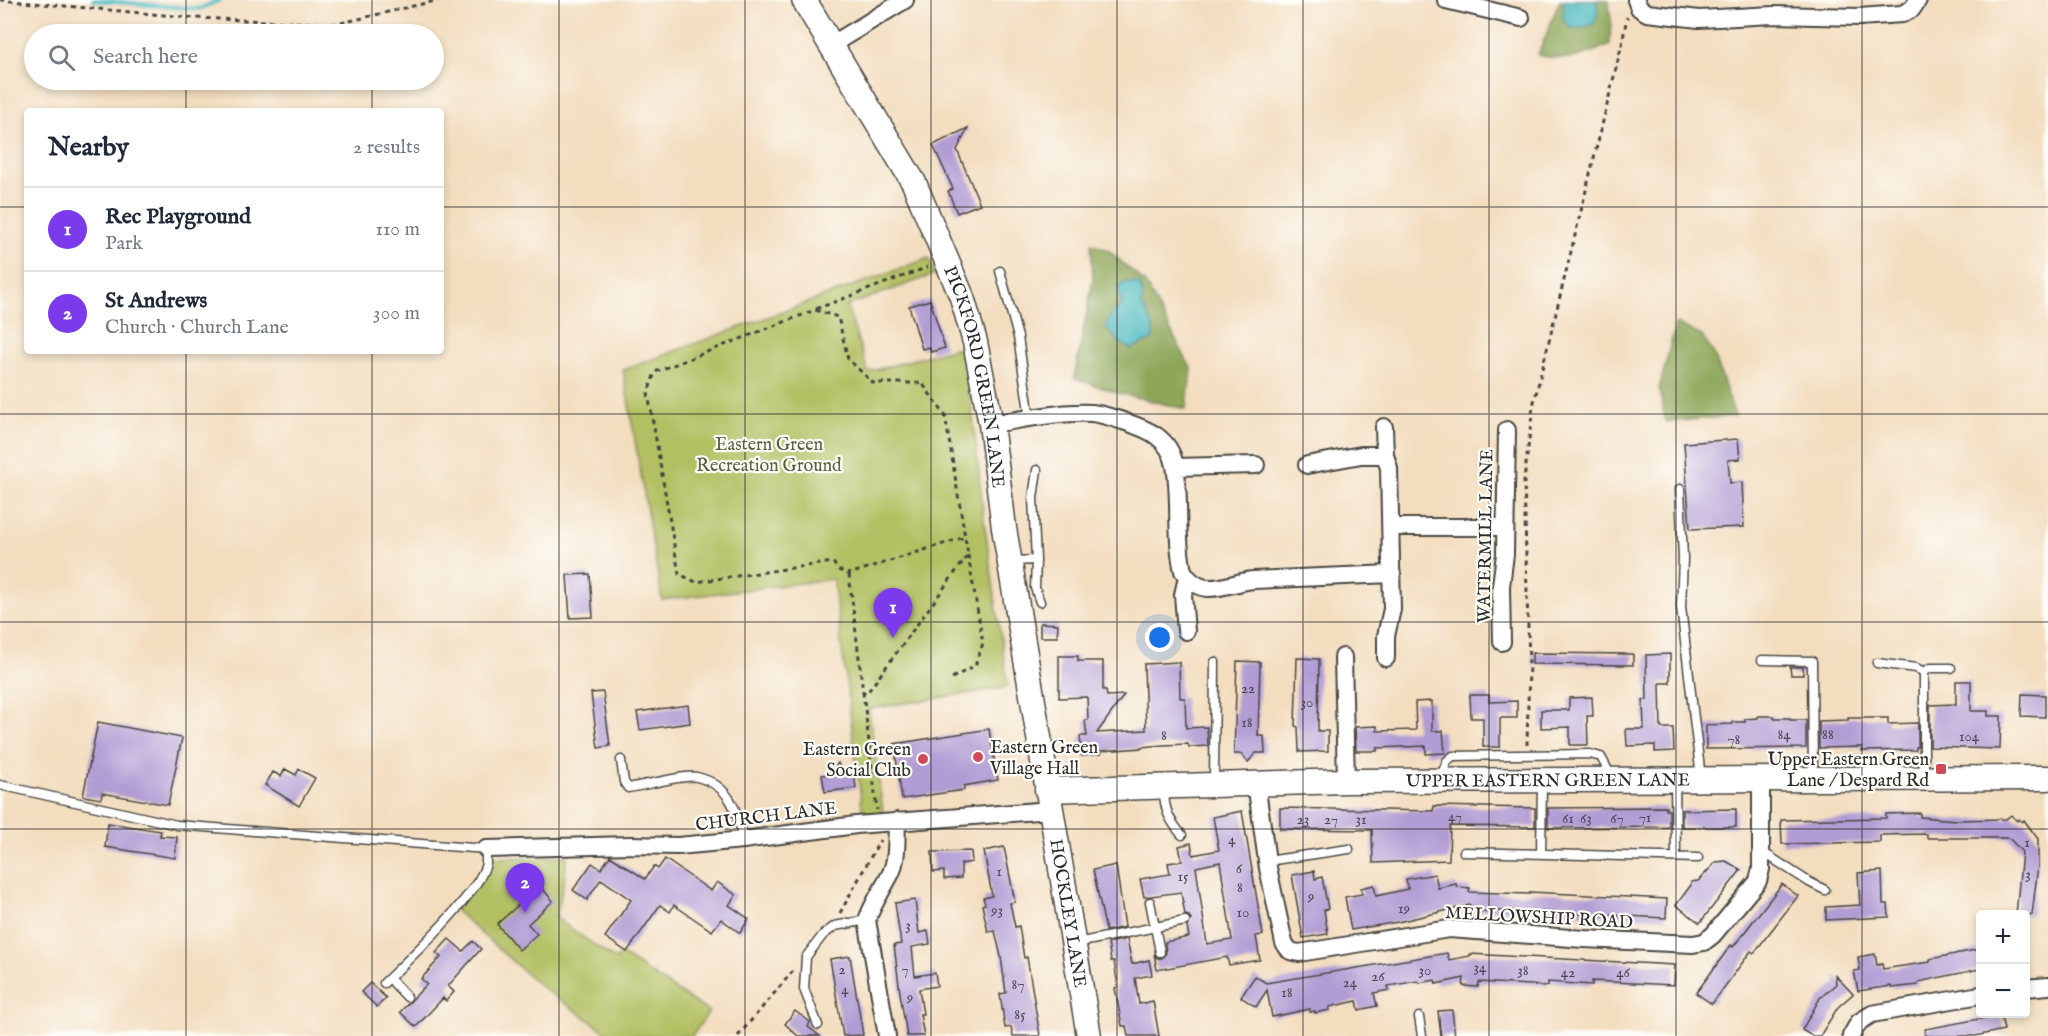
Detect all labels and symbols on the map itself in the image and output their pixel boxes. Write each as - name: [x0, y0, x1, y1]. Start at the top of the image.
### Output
- street label: PICKFORD GREEN LANE: [937, 263, 1009, 489]
- park label: Eastern Green Recreation Ground: [696, 434, 842, 478]
- street label: WATERMILL LANE: [1473, 449, 1500, 623]
- pin: 1: [874, 588, 912, 638]
- your location: [1145, 623, 1174, 652]
- house number: 22: [1241, 679, 1255, 698]
- house number: 30: [1301, 693, 1313, 712]
- house number: 18: [1241, 713, 1253, 732]
- house number: 84: [1777, 725, 1791, 744]
- house number: 88: [1822, 725, 1834, 744]
- house number: 8: [1161, 726, 1167, 745]
- house number: 104: [1959, 727, 1980, 746]
- house number: 78: [1728, 730, 1741, 749]
- place label: Eastern Green Village Hall: [989, 737, 1099, 781]
- place label: Eastern Green Social Club: [803, 739, 911, 783]
- place label: Upper Eastern Green Lane / Despard Rd: [1768, 749, 1929, 793]
- marker: Eastern Green Village Hall: [971, 750, 985, 764]
- marker: Eastern Green Social Club: [916, 752, 930, 766]
- marker: Upper Eastern Green Lane / Despard Rd: [1934, 762, 1948, 776]
- street label: UPPER EASTERN GREEN LANE: [1406, 770, 1690, 794]
- street label: CHURCH LANE: [694, 797, 838, 838]
- house number: 47: [1448, 807, 1462, 826]
- house number: 71: [1639, 808, 1651, 827]
- house number: 61: [1562, 809, 1574, 828]
- house number: 63: [1580, 809, 1592, 828]
- house number: 67: [1610, 809, 1624, 828]
- house number: 23: [1297, 810, 1309, 829]
- house number: 27: [1324, 810, 1338, 829]
- house number: 31: [1355, 810, 1367, 829]
- house number: 4: [1228, 830, 1236, 849]
- house number: 1: [2024, 833, 2030, 852]
- street label: HOCKLEY LANE: [1043, 837, 1091, 990]
- house number: 6: [1236, 859, 1243, 878]
- house number: 1: [996, 862, 1002, 881]
- pin: 2: [506, 864, 544, 913]
- house number: 3: [2025, 865, 2031, 884]
- house number: 15: [1177, 867, 1189, 886]
- house number: 8: [1237, 878, 1243, 897]
- house number: 9: [1307, 887, 1314, 906]
- house number: 19: [1398, 899, 1410, 918]
- house number: 93: [990, 901, 1003, 920]
- street label: MELLOWSHIP ROAD: [1444, 902, 1633, 935]
- house number: 10: [1237, 903, 1249, 922]
- house number: 3: [905, 916, 911, 935]
- house number: 34: [1474, 958, 1487, 977]
- house number: 2: [838, 960, 846, 979]
- house number: 7: [901, 960, 909, 979]
- house number: 30: [1419, 961, 1431, 980]
- house number: 38: [1517, 961, 1529, 980]
- house number: 42: [1561, 963, 1575, 982]
- house number: 46: [1616, 963, 1631, 982]
- house number: 26: [1371, 967, 1385, 986]
- house number: 24: [1343, 973, 1358, 992]
- house number: 87: [1012, 975, 1024, 994]
- house number: 4: [841, 980, 849, 999]
- house number: 18: [1281, 983, 1293, 1002]
- house number: 9: [906, 988, 913, 1007]
- house number: 85: [1014, 1005, 1026, 1024]

